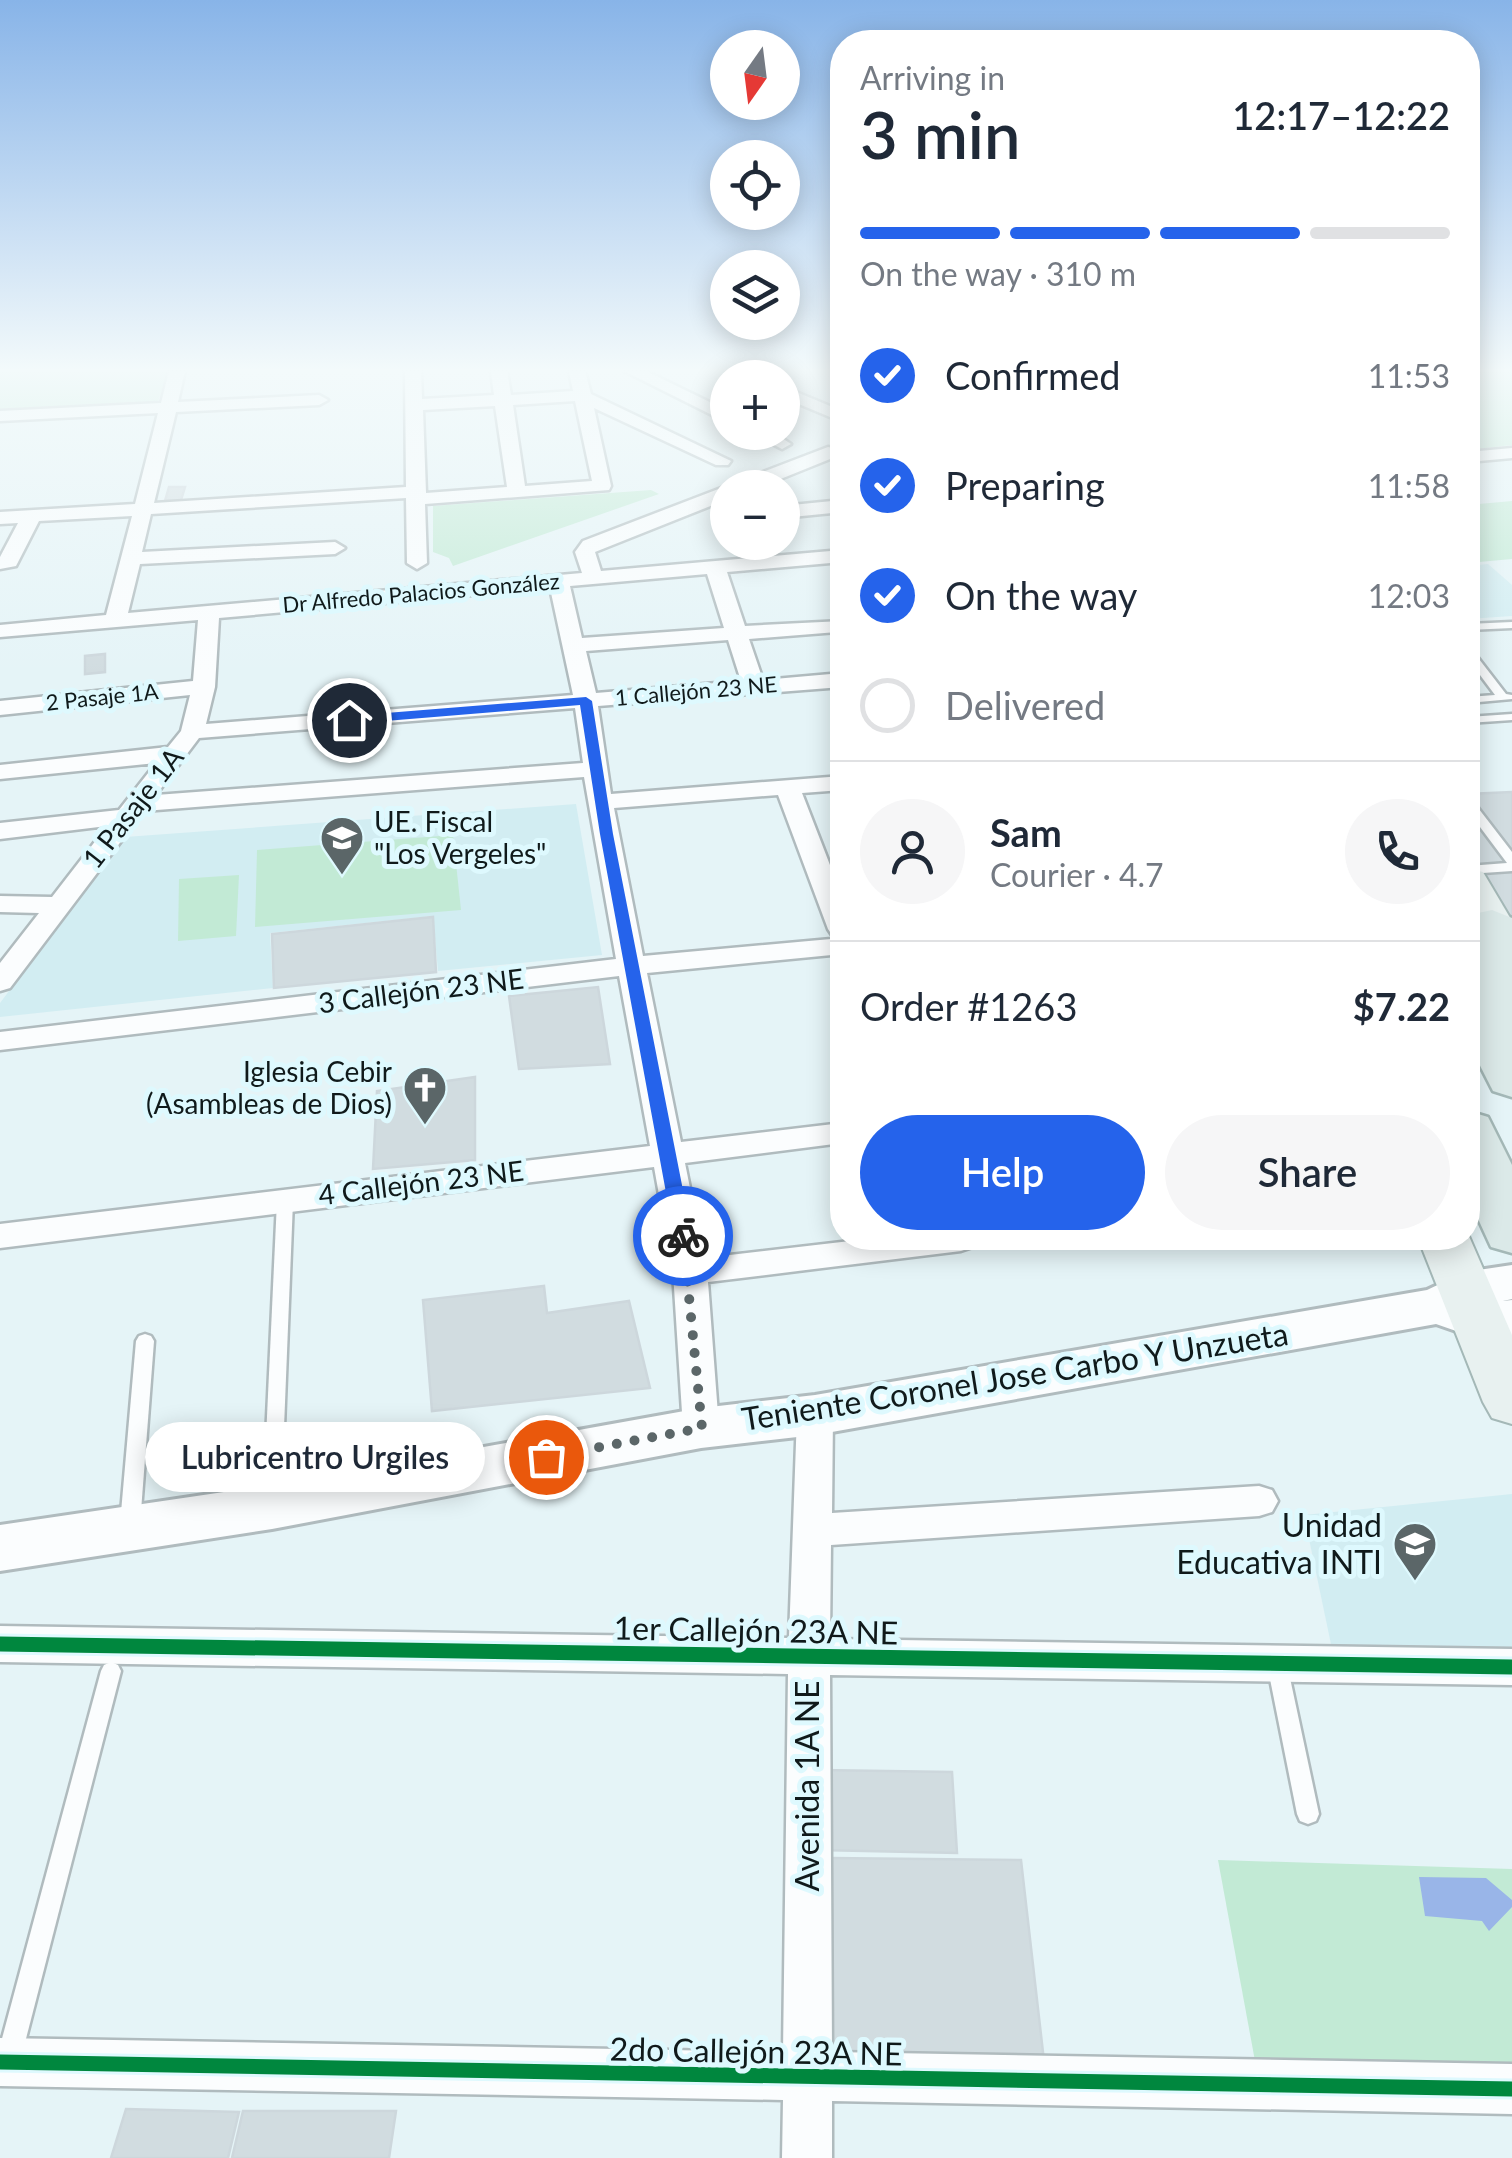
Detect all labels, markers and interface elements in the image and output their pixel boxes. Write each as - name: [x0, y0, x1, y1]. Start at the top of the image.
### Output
- north arrow: [710, 30, 800, 120]
- map controls: [710, 30, 800, 560]
- text: Arriving in: [860, 58, 1005, 97]
- text: 12:17–12:22: [1232, 92, 1450, 138]
- text: 3 min: [860, 95, 1020, 173]
- button: locate: [710, 140, 800, 230]
- button: layers: [710, 250, 800, 340]
- text: On the way · 310 m: [860, 254, 1136, 293]
- icon: check: [860, 348, 915, 403]
- text: Confirmed: [945, 352, 1121, 398]
- text: 11:53: [1368, 356, 1450, 395]
- button: +: [710, 360, 800, 450]
- icon: check: [860, 458, 915, 513]
- text: Preparing: [945, 462, 1105, 508]
- text: 11:58: [1368, 466, 1450, 505]
- button: −: [710, 470, 800, 560]
- street label: Dr Alfredo Palacios González: [281, 567, 561, 618]
- icon: check: [860, 568, 915, 623]
- text: On the way: [945, 572, 1137, 618]
- text: 12:03: [1368, 576, 1450, 615]
- street label: 1 Callejón 23 NE: [614, 670, 778, 711]
- street label: 2 Pasaje 1A: [44, 677, 160, 716]
- pin: [307, 678, 392, 763]
- text: Delivered: [945, 682, 1105, 728]
- icon: home: [322, 693, 377, 748]
- street label: 1 Pasaje 1A: [75, 740, 190, 874]
- button: person: [860, 799, 965, 904]
- button: phone: [1345, 799, 1450, 904]
- place label: UE. Fiscal "Los Vergeles": [374, 804, 546, 870]
- text: Sam: [990, 809, 1062, 855]
- school or university icon: UE. Fiscal "Los Vergeles": [319, 815, 365, 876]
- text: Courier · 4.7: [990, 855, 1164, 894]
- street label: 3 Callejón 23 NE: [316, 961, 525, 1019]
- text: Order #1263: [860, 983, 1077, 1029]
- text: $7.22: [1353, 983, 1450, 1029]
- place label: Iglesia Cebir (Asambleas de Dios): [146, 1054, 392, 1120]
- church icon: Iglesia Cebir (Asambleas de Dios): [402, 1065, 448, 1126]
- button: Help: [860, 1115, 1145, 1230]
- button: Share: [1165, 1115, 1450, 1230]
- street label: 4 Callejón 23 NE: [316, 1153, 525, 1211]
- courier: [633, 1186, 733, 1286]
- icon: bike: [656, 1209, 711, 1264]
- street label: Teniente Coronel Jose Carbo Y Unzueta: [739, 1313, 1291, 1438]
- pin: [504, 1415, 589, 1500]
- callout: Lubricentro Urgiles: [146, 1422, 486, 1492]
- icon: bag: [519, 1430, 574, 1485]
- text: Lubricentro Urgiles: [181, 1437, 449, 1476]
- place label: Unidad Educativa INTI: [1176, 1505, 1382, 1581]
- school or university icon: Unidad Educativa INTI: [1392, 1521, 1438, 1582]
- street label: 1er Callejón 23A NE: [613, 1608, 899, 1651]
- street label: Avenida 1A NE: [787, 1680, 826, 1892]
- street label: 2do Callejón 23A NE: [609, 2028, 903, 2073]

